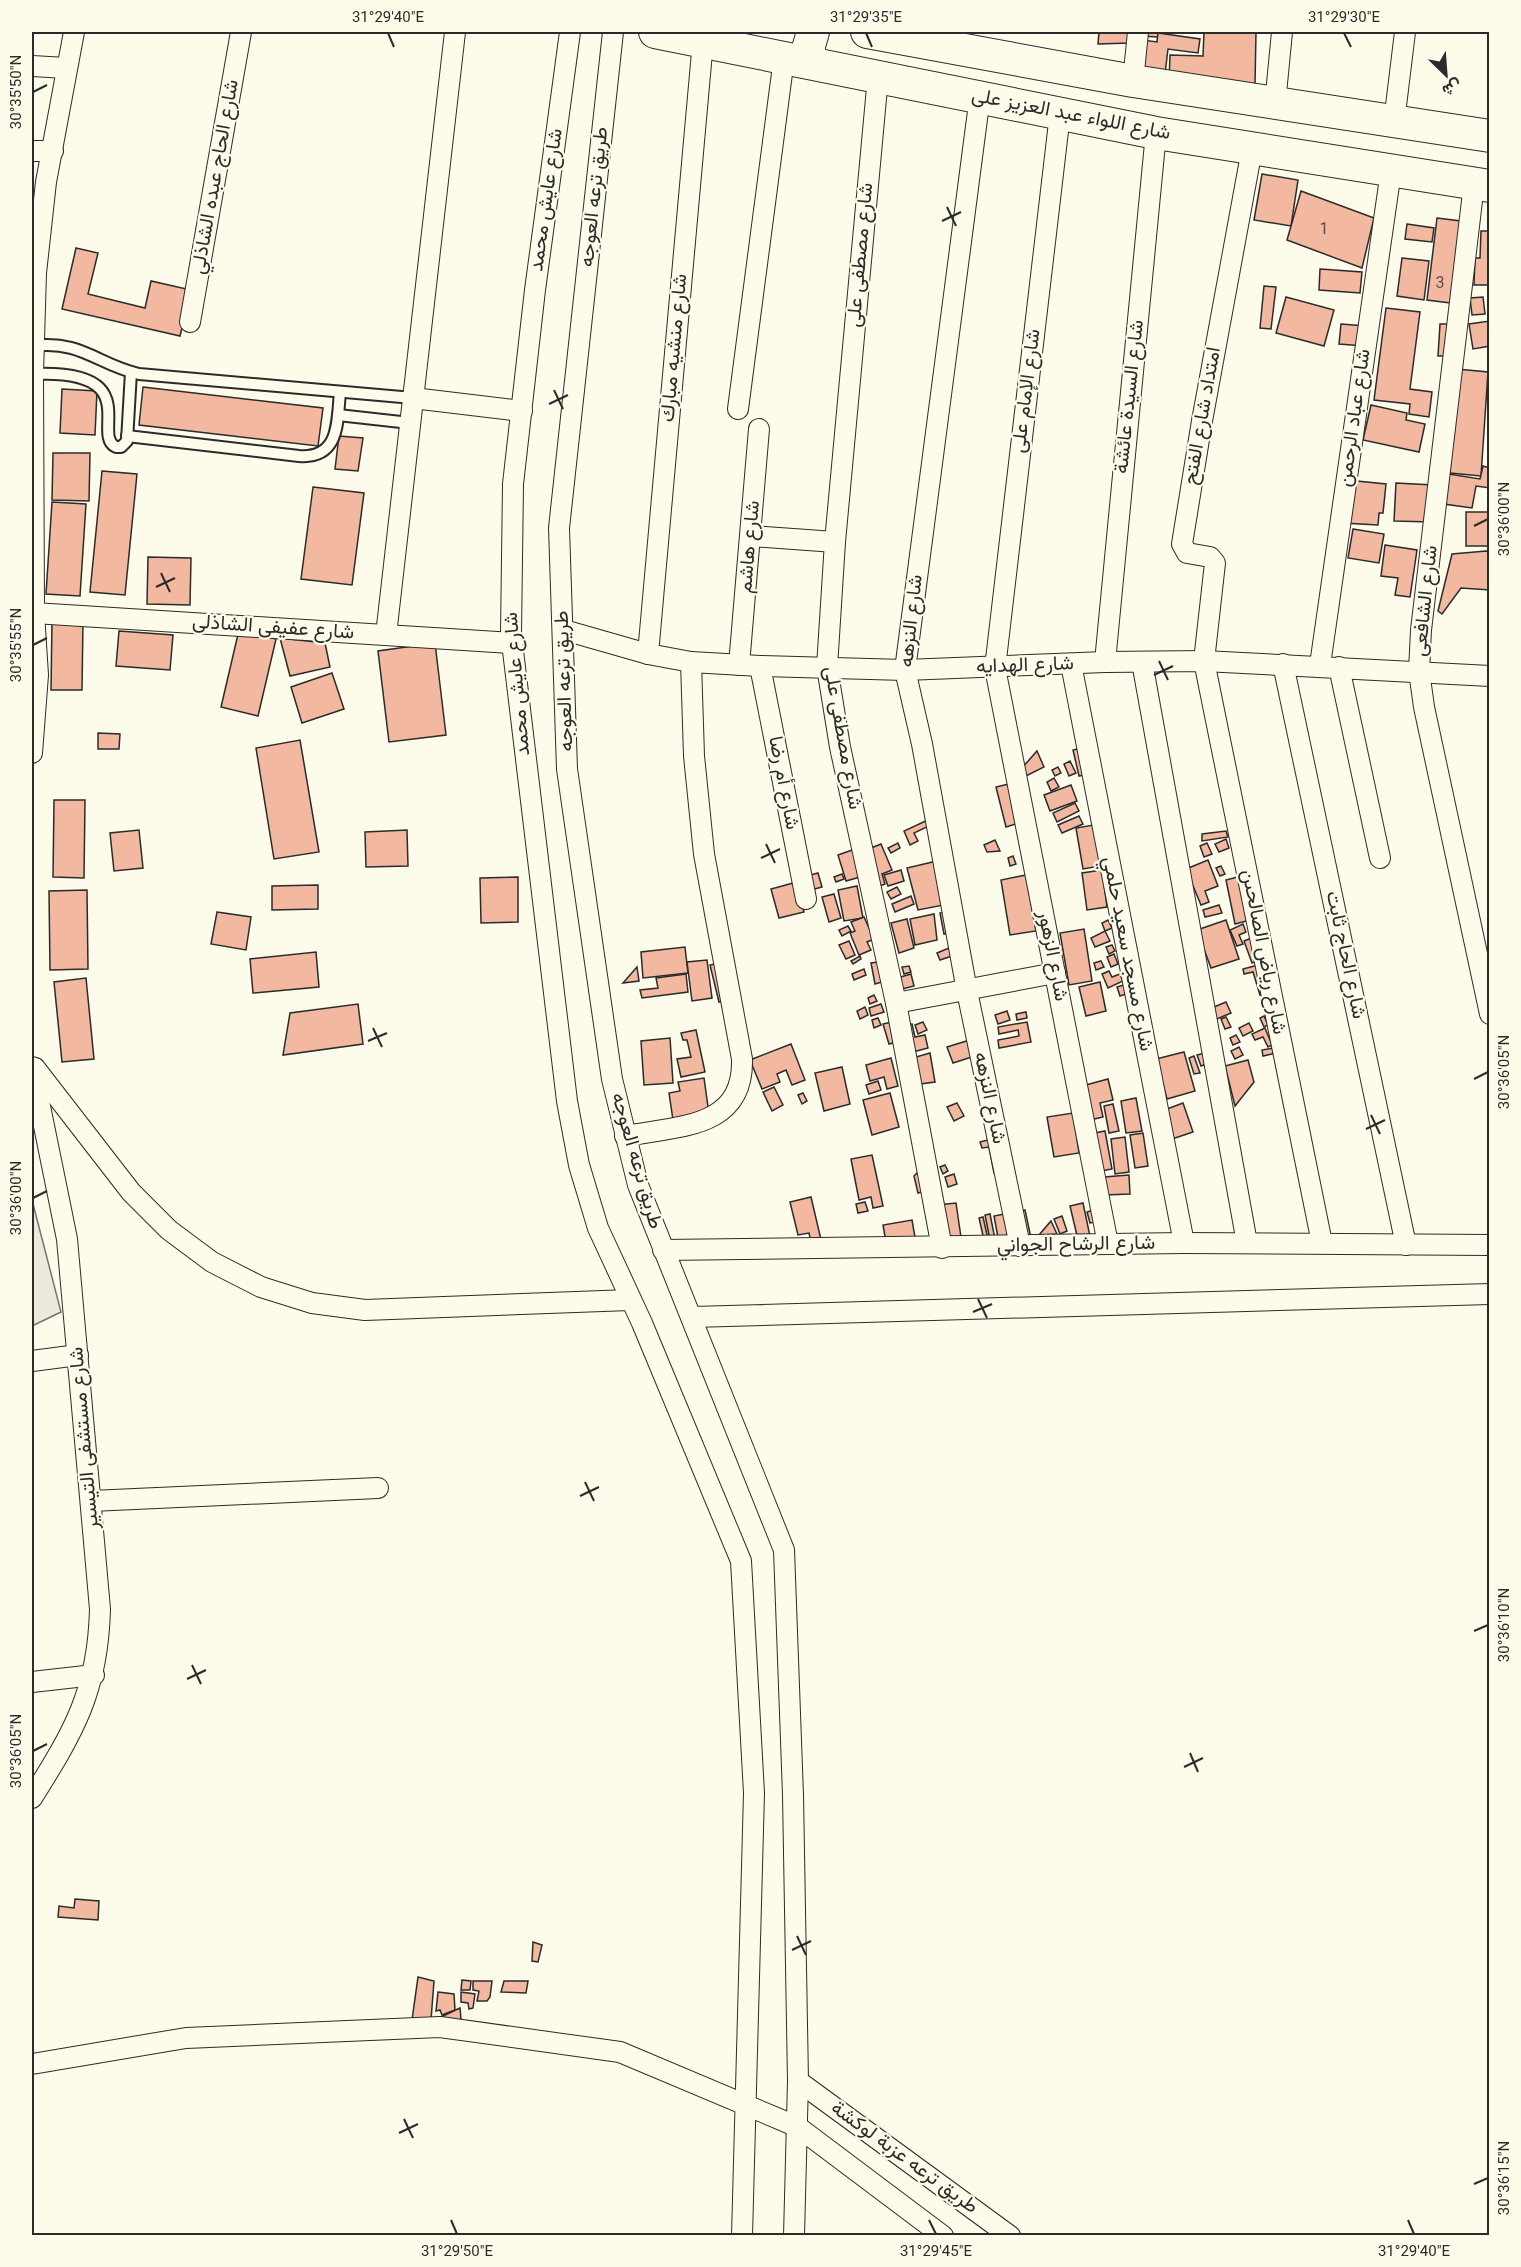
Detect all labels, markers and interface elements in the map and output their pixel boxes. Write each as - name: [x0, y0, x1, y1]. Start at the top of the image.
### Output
- text: 31°29'40"E: [352, 7, 425, 30]
- text: 31°29'35"E: [830, 7, 903, 30]
- text: 31°29'30"E: [1308, 7, 1381, 30]
- north arrow: [1416, 45, 1476, 105]
- text: 30°35'50"N: [6, 55, 29, 129]
- text: ش: [1437, 71, 1465, 102]
- street label: شارع الحاج عبده الشاذلي: [183, 77, 249, 277]
- street label: شارع اللواء عبد العزيز على: [969, 80, 1173, 150]
- street label: طريق ترعه العوجه: [572, 125, 618, 269]
- street label: شارع عايش محمد: [521, 126, 573, 274]
- street label: شارع مصطفى على: [839, 181, 883, 329]
- house number: 1: [1320, 218, 1329, 243]
- street label: شارع منشيه مبارك: [653, 272, 697, 424]
- house number: 3: [1436, 272, 1445, 297]
- street label: شارع السيدة عائشة: [1106, 318, 1154, 476]
- street label: شارع الإمام على: [1004, 327, 1050, 455]
- street label: امتداد شارع الفتح: [1175, 345, 1231, 487]
- street label: شارع عباد الرحمن: [1329, 347, 1381, 489]
- text: 30°36'00"N: [1494, 482, 1517, 556]
- street label: شارع هاشم: [730, 499, 770, 595]
- street label: شارع الشافعى: [1404, 544, 1448, 658]
- street label: شارع النزهه: [891, 573, 933, 669]
- street label: شارع عفيفى الشاذلى: [191, 606, 355, 650]
- text: 30°35'55"N: [6, 608, 29, 682]
- street label: طريق ترعه العوجه: [547, 610, 583, 752]
- street label: شارع عايش محمد: [496, 611, 540, 757]
- street label: شارع الهدايه: [976, 648, 1074, 684]
- street label: شارع مصطفى على: [814, 664, 870, 812]
- street label: شارع أم رضا: [758, 733, 808, 833]
- street label: شارع مسجد سعيد حلمي: [1092, 854, 1162, 1054]
- street label: شارع رياض الصالحىن: [1231, 867, 1295, 1037]
- street label: شارع الحاج ثابت: [1316, 888, 1374, 1022]
- street label: شارع الزهور: [1027, 907, 1076, 1004]
- text: 30°36'05"N: [1494, 1035, 1517, 1109]
- street label: شارع النزهه: [964, 1049, 1014, 1147]
- street label: طريق ترعه العوجه: [601, 1089, 671, 1233]
- text: 30°36'00"N: [6, 1161, 29, 1235]
- street label: شارع الرشاح الجواني: [997, 1228, 1155, 1262]
- street label: شارع مستشفى التيسير: [61, 1346, 109, 1531]
- text: 30°36'10"N: [1494, 1588, 1517, 1662]
- text: 30°36'05"N: [6, 1714, 29, 1788]
- street label: طريق ترعه عزبة لوكشة: [823, 2093, 985, 2223]
- text: 30°36'15"N: [1494, 2141, 1517, 2215]
- text: 31°29'50"E: [421, 2241, 494, 2264]
- text: 31°29'45"E: [900, 2241, 973, 2264]
- text: 31°29'40"E: [1378, 2241, 1451, 2264]

